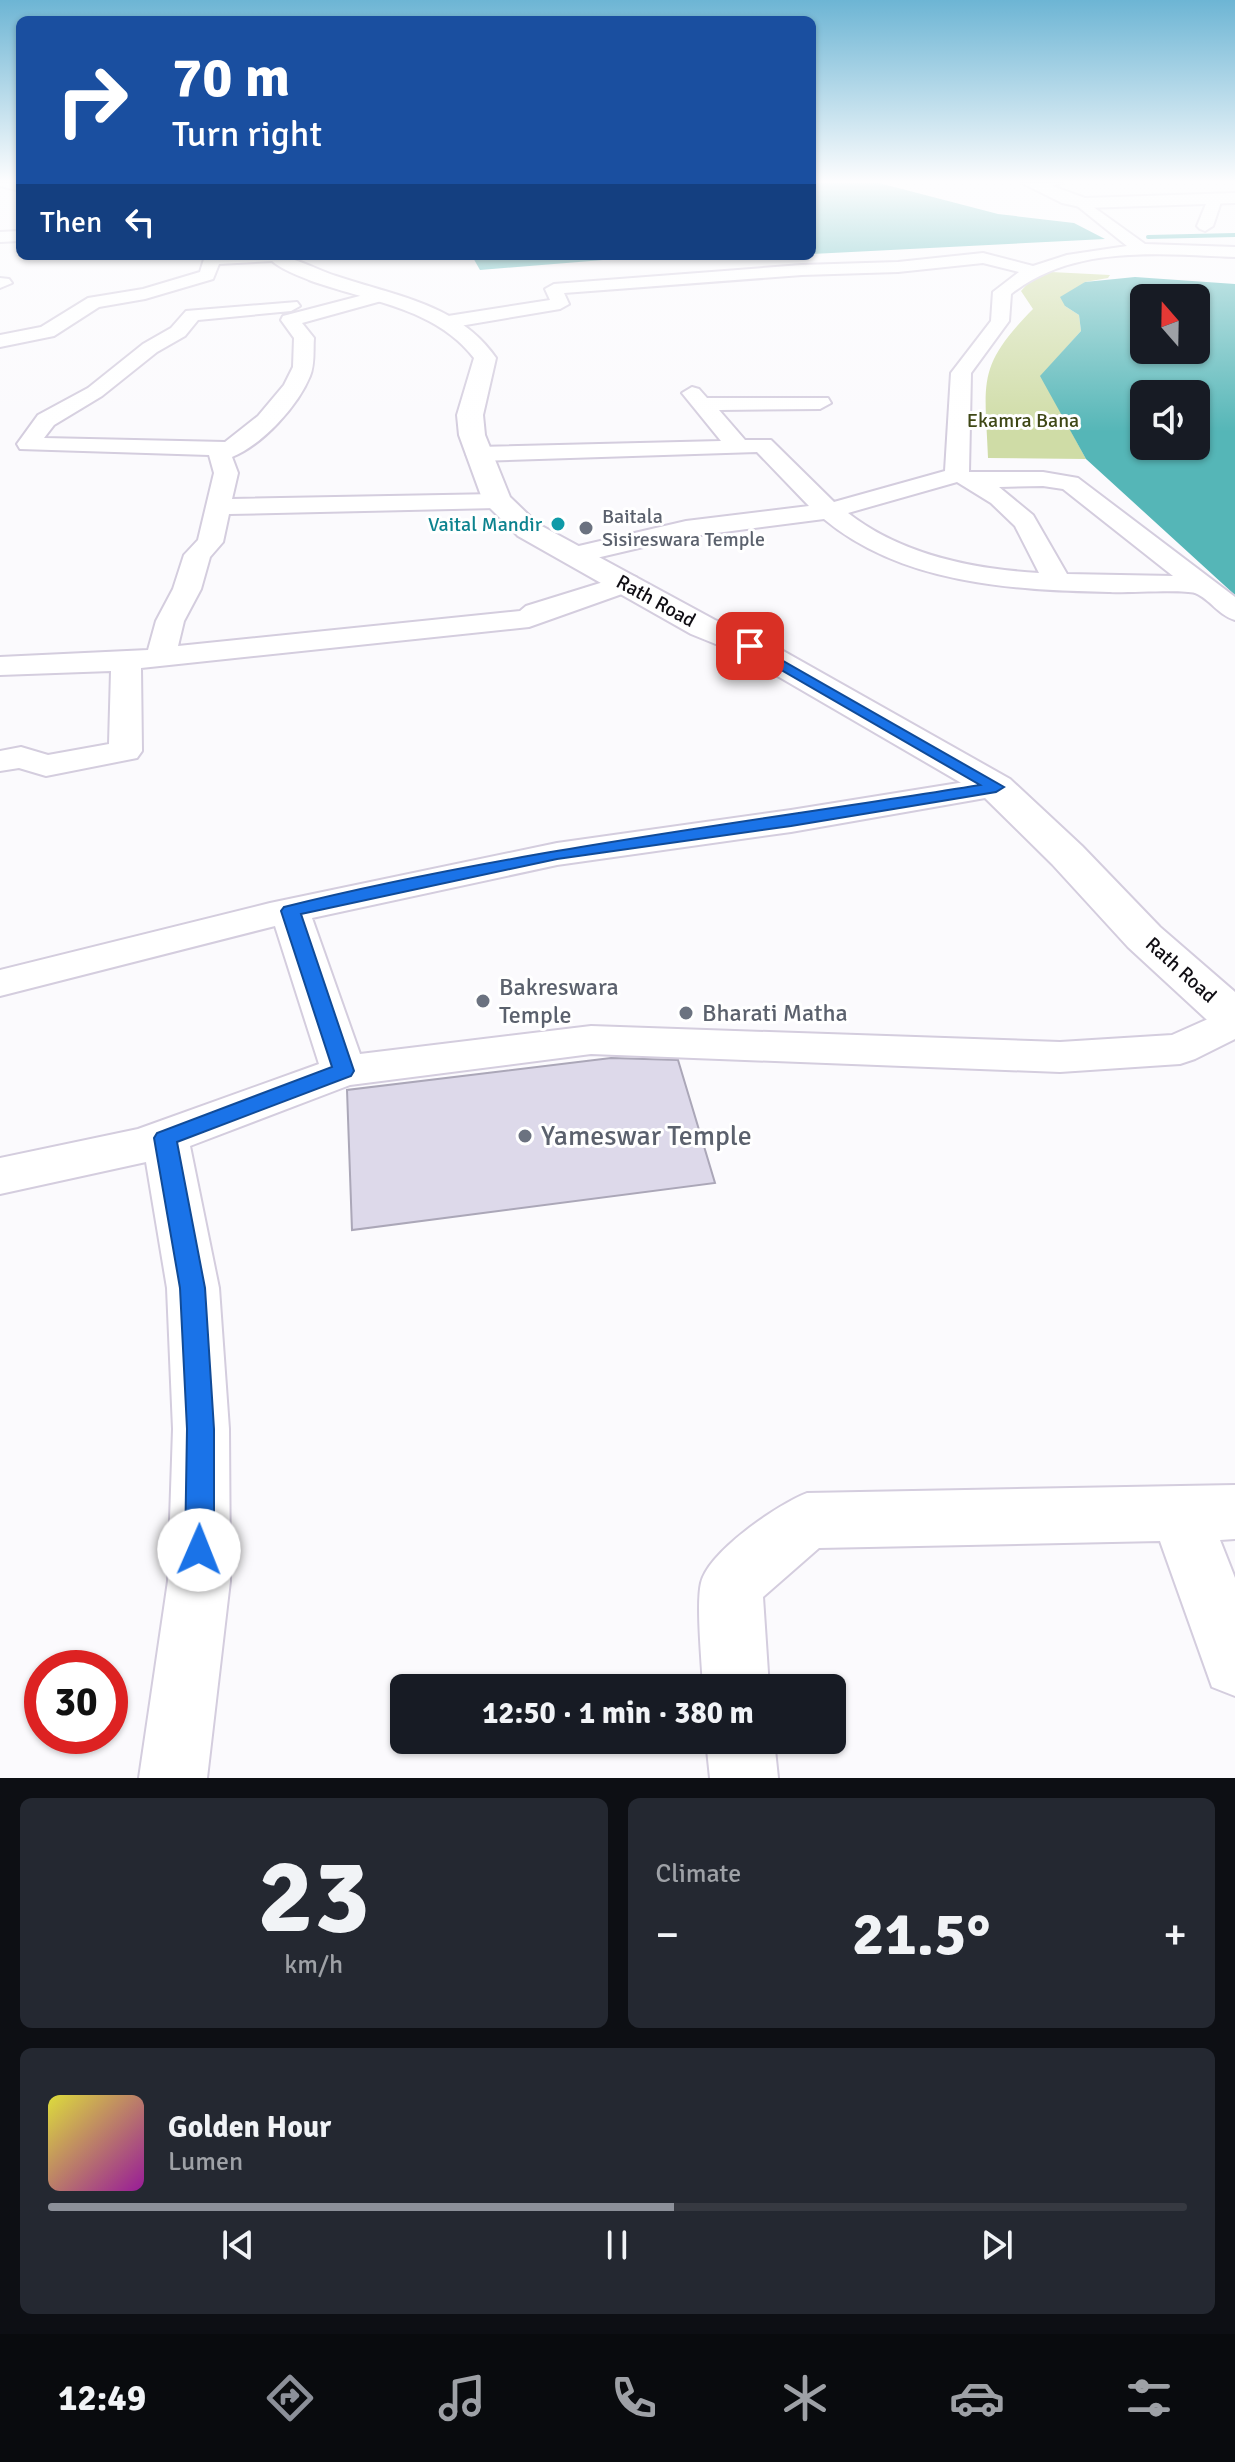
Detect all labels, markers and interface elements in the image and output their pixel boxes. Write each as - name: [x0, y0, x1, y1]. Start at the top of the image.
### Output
- text: 70 m: [172, 43, 290, 112]
- icon: right: [40, 48, 144, 152]
- text: Turn right: [172, 112, 322, 157]
- icon: left: [118, 200, 162, 244]
- text: Then: [40, 204, 102, 241]
- north arrow: [1130, 284, 1210, 364]
- map controls: [1130, 284, 1210, 460]
- button: sound: [1130, 380, 1210, 460]
- park label: Ekamra Bana: [967, 408, 1079, 433]
- place label: Baitala Sisireswara Temple: [602, 504, 765, 552]
- place label: Vaital Mandir: [428, 512, 543, 537]
- marker: Vaital Mandir: [549, 515, 567, 533]
- marker: Baitala Sisireswara Temple: [577, 519, 595, 537]
- street label: Rath Road: [612, 569, 700, 633]
- pin: [716, 612, 784, 680]
- icon: arrive: [728, 624, 772, 668]
- street label: Rath Road: [1140, 932, 1222, 1008]
- place label: Bakreswara Temple: [499, 972, 619, 1030]
- marker: Bakreswara Temple: [474, 992, 492, 1010]
- place label: Bharati Matha: [702, 998, 848, 1028]
- marker: Bharati Matha: [677, 1004, 695, 1022]
- place label: Yameswar Temple: [541, 1119, 752, 1153]
- marker: Yameswar Temple: [516, 1127, 534, 1145]
- position arrow: [157, 1508, 241, 1592]
- speed limit sign: 30: [24, 1650, 128, 1754]
- text: 12:50 · 1 min · 380 m: [482, 1695, 754, 1732]
- text: 23: [258, 1833, 370, 1961]
- text: Climate: [656, 1858, 741, 1890]
- text: 21.5°: [852, 1898, 990, 1972]
- text: −: [656, 1908, 679, 1962]
- text: +: [1163, 1908, 1187, 1962]
- text: km/h: [284, 1949, 343, 1981]
- text: Golden Hour: [168, 2109, 331, 2146]
- text: Lumen: [168, 2146, 243, 2178]
- icon: previous: [216, 2223, 260, 2267]
- icon: pause: [595, 2223, 639, 2267]
- icon: next: [975, 2223, 1019, 2267]
- icon: directions: [262, 2370, 318, 2426]
- icon: music: [434, 2370, 490, 2426]
- icon: phone: [606, 2370, 662, 2426]
- icon: climate: [777, 2370, 833, 2426]
- icon: car: [949, 2370, 1005, 2426]
- icon: filters: [1121, 2370, 1177, 2426]
- text: 12:49: [58, 2376, 146, 2421]

